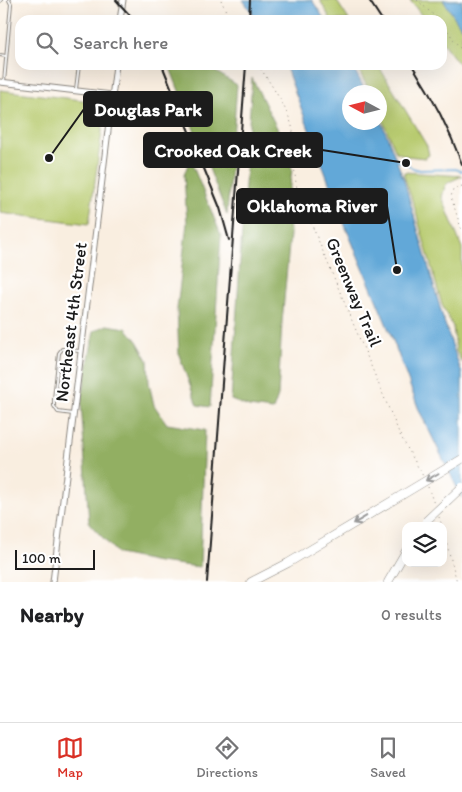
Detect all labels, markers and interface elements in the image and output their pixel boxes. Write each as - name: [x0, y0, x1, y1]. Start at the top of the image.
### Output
- search box: [15, 15, 447, 70]
- icon: search: [33, 29, 61, 57]
- text: Search here: [73, 31, 168, 54]
- north arrow: [342, 85, 387, 130]
- callout: Douglas Park: [84, 92, 212, 126]
- text: Douglas Park: [94, 98, 202, 121]
- callout: Crooked Oak Creek: [144, 133, 322, 167]
- text: Crooked Oak Creek: [154, 139, 312, 162]
- callout: Oklahoma River: [237, 189, 387, 223]
- text: Oklahoma River: [247, 194, 378, 217]
- street label: Greenway Trail: [321, 234, 387, 350]
- street label: Northeast 4th Street: [50, 241, 92, 403]
- one-way arrow: [425, 473, 439, 483]
- one-way arrow: [353, 515, 367, 525]
- map controls: [402, 522, 447, 567]
- button: layers: [402, 522, 447, 567]
- scale bar: [15, 547, 95, 570]
- text: 100 m: [22, 550, 61, 567]
- text: Nearby: [20, 602, 84, 627]
- text: 0 results: [381, 605, 442, 624]
- tab: Map: [56, 734, 84, 781]
- tab: Directions: [196, 734, 258, 781]
- tab: Saved: [370, 734, 406, 781]

